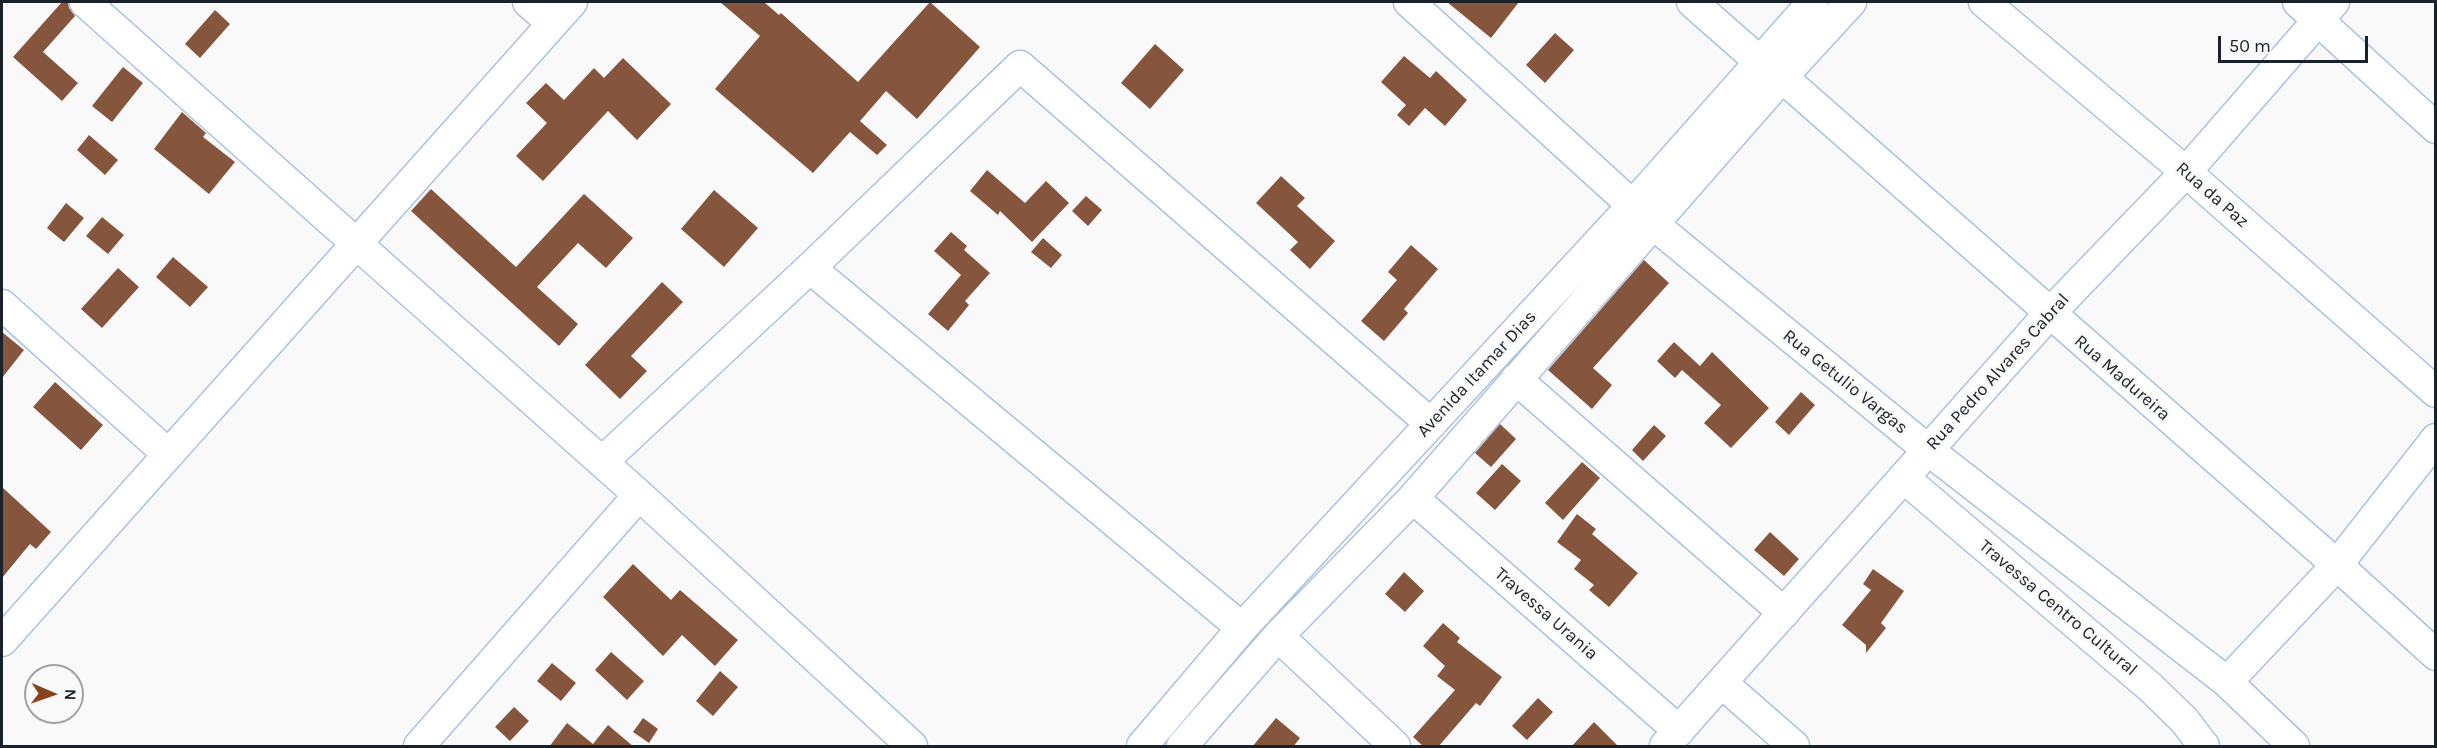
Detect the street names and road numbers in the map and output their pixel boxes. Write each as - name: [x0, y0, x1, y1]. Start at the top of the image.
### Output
- street label: Rua da Paz: [2171, 158, 2253, 232]
- street label: Rua Pedro Alvares Cabral: [1922, 289, 2074, 455]
- street label: Avenida Itamar Dias: [1413, 306, 1541, 442]
- street label: Rua Getulio Vargas: [1778, 325, 1912, 439]
- street label: Rua Madureira: [2069, 330, 2175, 426]
- street label: Travessa Centro Cultural: [1974, 535, 2142, 681]
- street label: Travessa Urania: [1490, 563, 1602, 665]

